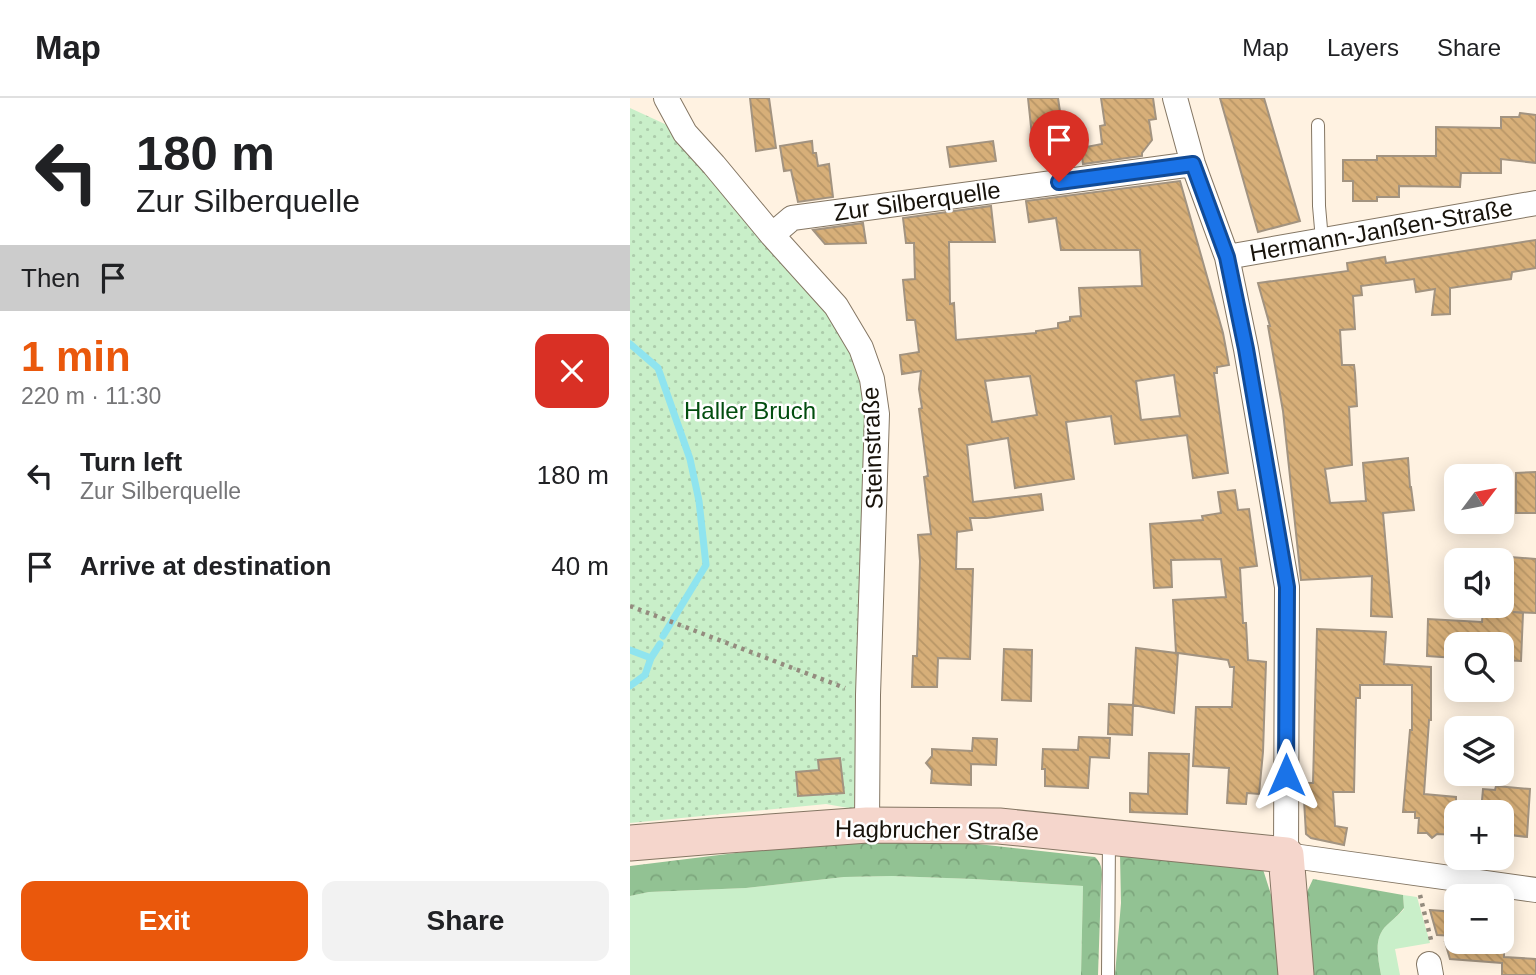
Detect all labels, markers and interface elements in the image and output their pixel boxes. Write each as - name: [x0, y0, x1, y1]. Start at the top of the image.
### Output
- text: Map: [35, 29, 101, 66]
- text: Map: [1242, 34, 1289, 61]
- text: Layers: [1327, 34, 1399, 61]
- text: Share: [1437, 34, 1501, 61]
- pin: [1029, 110, 1089, 182]
- icon: arrive: [1040, 121, 1078, 159]
- icon: left: [21, 126, 112, 217]
- text: 180 m: [136, 126, 275, 180]
- street label: Zur Silberquelle: [832, 176, 1002, 226]
- text: Zur Silberquelle: [136, 183, 360, 219]
- street label: Hermann-Janßen-Straße: [1247, 194, 1515, 266]
- icon: arrive: [94, 259, 132, 297]
- text: Then: [21, 263, 80, 293]
- text: 1 min: [21, 333, 131, 380]
- button: close: [535, 334, 609, 408]
- text: 220 m · 11:30: [21, 383, 161, 409]
- street label: Steinstraße: [856, 386, 888, 510]
- park label: Haller Bruch: [684, 397, 816, 424]
- text: Turn left: [80, 447, 182, 477]
- icon: left: [21, 457, 59, 495]
- text: 180 m: [537, 460, 609, 490]
- north arrow: [1444, 464, 1514, 534]
- map controls: [1444, 464, 1514, 954]
- text: Zur Silberquelle: [80, 478, 241, 504]
- icon: arrive: [21, 548, 59, 586]
- button: sound: [1444, 548, 1514, 618]
- text: Arrive at destination: [80, 551, 331, 581]
- text: 40 m: [551, 551, 609, 581]
- button: search: [1444, 632, 1514, 702]
- button: layers: [1444, 716, 1514, 786]
- position arrow: [1249, 738, 1323, 812]
- button: +: [1444, 800, 1514, 870]
- street label: Hagbrucher Straße: [835, 815, 1039, 845]
- button: Exit: [21, 881, 308, 961]
- button: Share: [322, 881, 609, 961]
- button: −: [1444, 884, 1514, 954]

